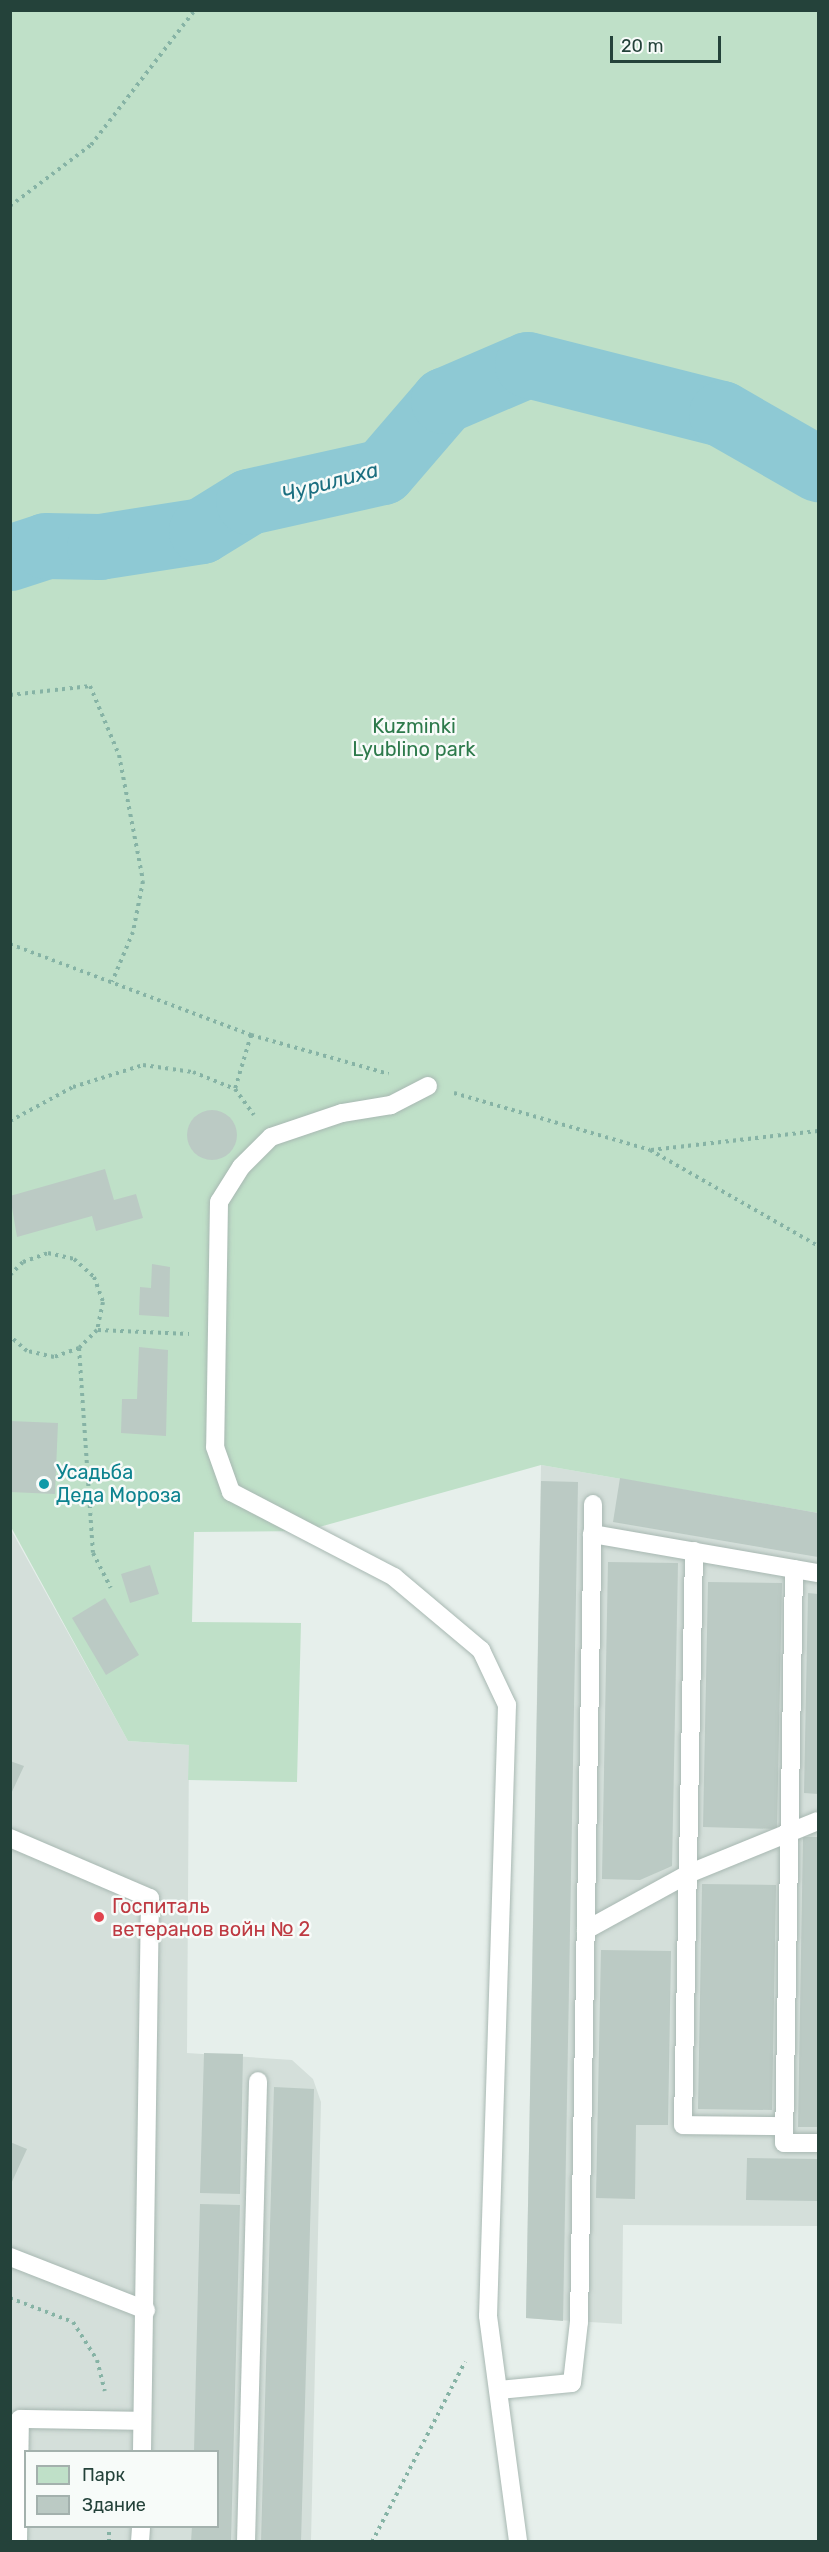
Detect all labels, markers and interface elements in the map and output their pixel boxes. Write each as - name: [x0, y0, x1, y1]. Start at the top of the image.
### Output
- scale bar: [613, 24, 724, 62]
- text: 20 m: [621, 35, 663, 57]
- water label: Чурилиха: [279, 457, 381, 507]
- park label: Kuzminki Lyublino park: [352, 714, 476, 761]
- place label: Усадьба Деда Мороза: [56, 1460, 181, 1507]
- marker: Усадьба Деда Мороза: [37, 1477, 51, 1491]
- place label: Госпиталь ветеранов войн № 2: [112, 1894, 310, 1941]
- marker: Госпиталь ветеранов войн № 2: [90, 1908, 108, 1926]
- legend: [24, 2450, 219, 2528]
- text: Парк: [82, 2464, 125, 2486]
- text: Здание: [82, 2494, 146, 2516]

